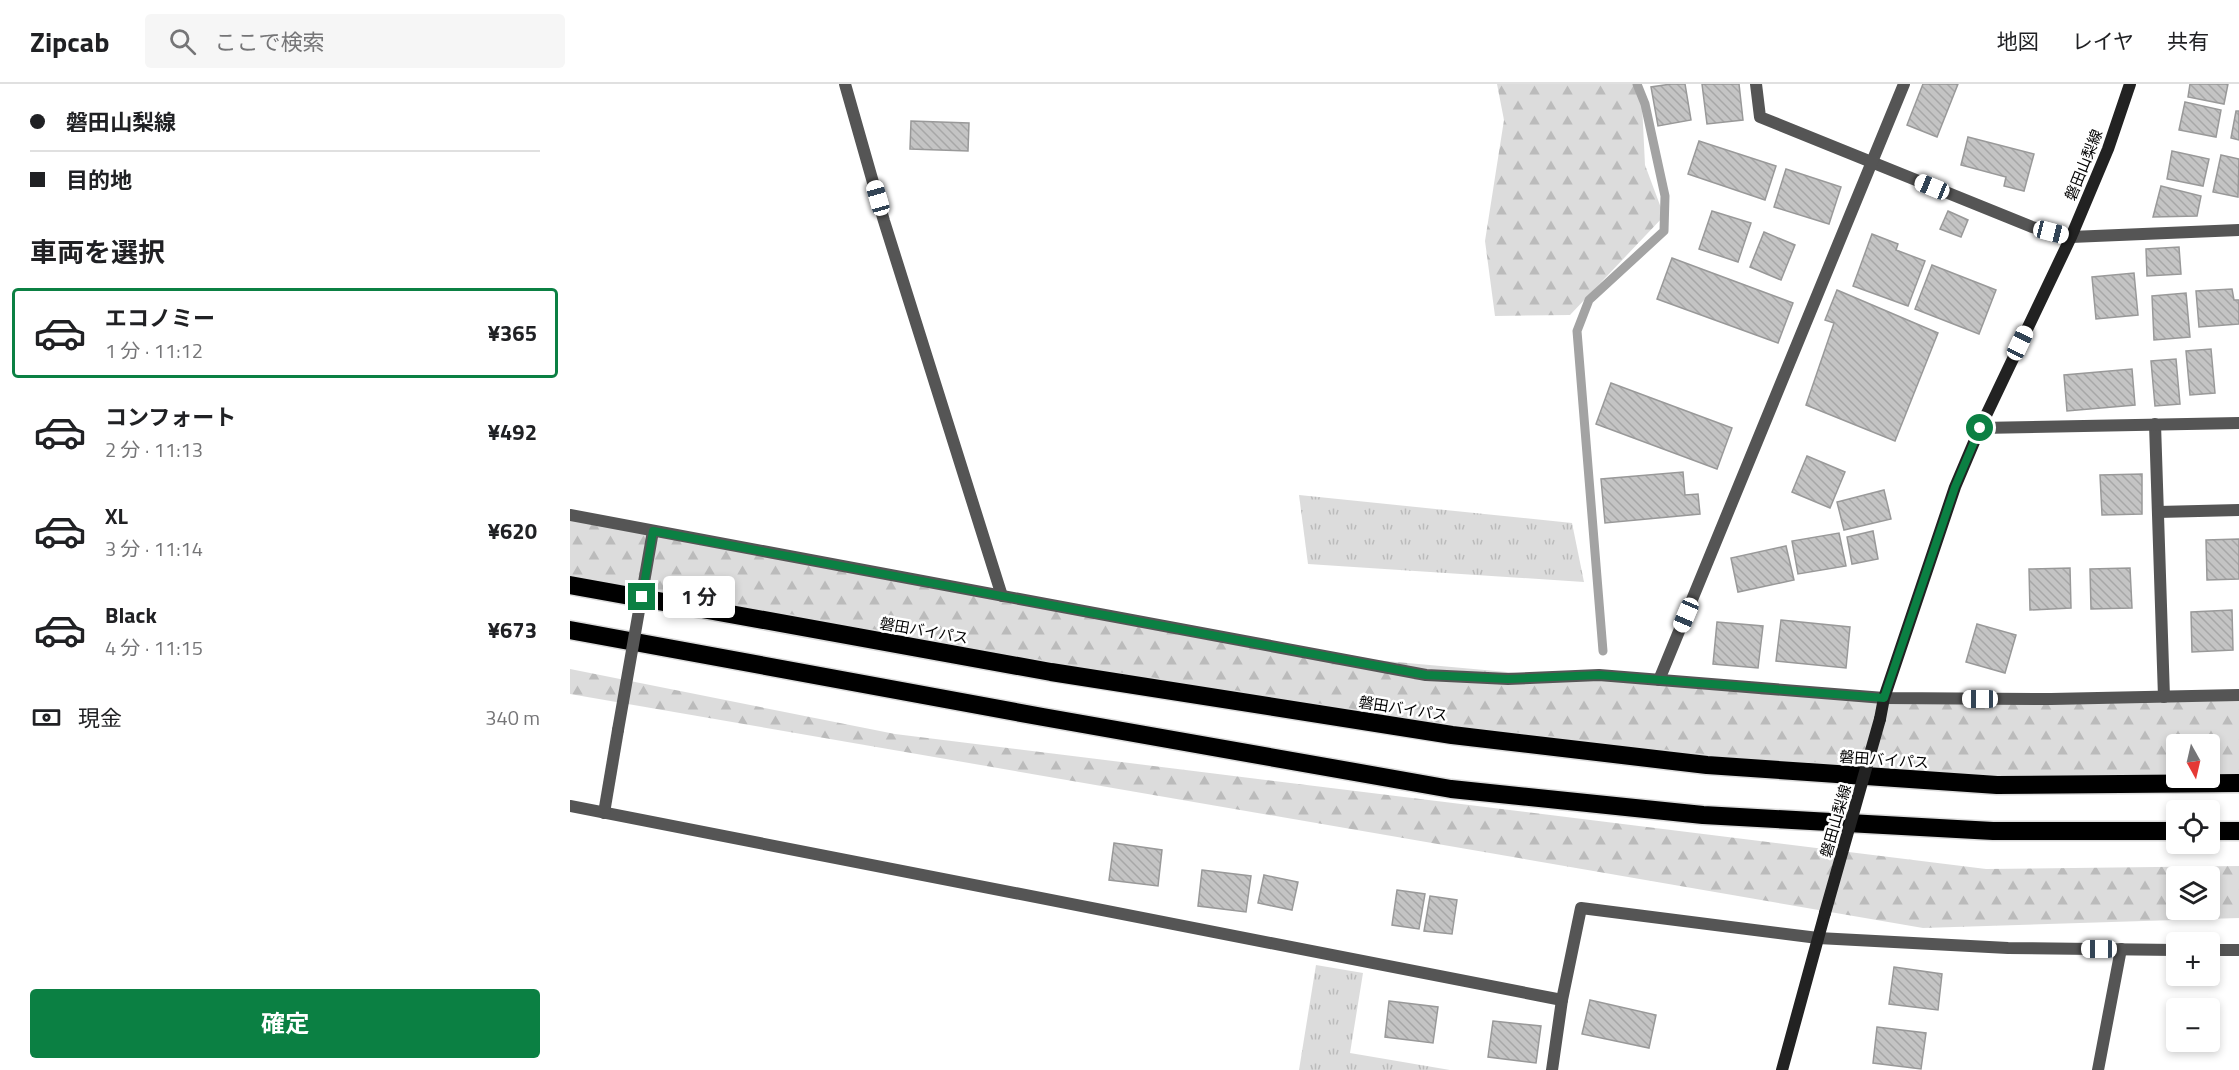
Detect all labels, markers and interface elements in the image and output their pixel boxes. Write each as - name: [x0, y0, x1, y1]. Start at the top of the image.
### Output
- search box: [145, 14, 565, 68]
- text: Zipcab: [30, 20, 109, 63]
- icon: search: [166, 25, 199, 58]
- text: ここで検索: [214, 25, 324, 59]
- text: 地図: [1997, 25, 2039, 57]
- text: レイヤ: [2072, 25, 2134, 57]
- text: 共有: [2167, 25, 2209, 57]
- text: 磐田山梨線: [66, 105, 176, 139]
- street label: 磐田山梨線: [2059, 126, 2108, 204]
- text: 目的地: [66, 163, 132, 197]
- car: [1912, 172, 1952, 202]
- car: [864, 178, 892, 218]
- car: [2031, 219, 2071, 245]
- text: 車両を選択: [30, 231, 165, 272]
- text: エコノミー: [105, 301, 215, 335]
- icon: car: [33, 306, 87, 360]
- text: ¥365: [488, 316, 537, 350]
- car: [2004, 323, 2036, 363]
- text: 1 分 · 11:12: [105, 335, 203, 366]
- text: コンフォート: [105, 400, 236, 434]
- icon: car: [33, 405, 87, 459]
- route start: [1966, 414, 1993, 441]
- text: ¥492: [488, 415, 537, 449]
- text: 2 分 · 11:13: [105, 434, 203, 465]
- text: XL: [105, 499, 128, 533]
- icon: car: [33, 504, 87, 558]
- text: ¥620: [488, 514, 537, 548]
- text: 3 分 · 11:14: [105, 533, 203, 564]
- callout: 1 分: [663, 576, 735, 618]
- text: 1 分: [681, 581, 717, 612]
- route end: [628, 583, 655, 610]
- car: [1671, 595, 1701, 635]
- text: Black: [105, 598, 157, 632]
- icon: car: [33, 603, 87, 657]
- street label: 磐田バイパス: [878, 611, 970, 650]
- text: ¥673: [488, 613, 537, 647]
- text: 4 分 · 11:15: [105, 632, 203, 663]
- street label: 磐田バイパス: [1357, 690, 1449, 727]
- car: [1962, 690, 1998, 708]
- icon: cash: [30, 701, 63, 734]
- text: 現金: [78, 701, 122, 735]
- text: 340 m: [485, 702, 540, 733]
- north arrow: [2166, 734, 2220, 788]
- map controls: [2166, 734, 2220, 1052]
- street label: 磐田バイパス: [1838, 745, 1930, 774]
- street label: 磐田山梨線: [1814, 782, 1857, 860]
- button: locate: [2166, 800, 2220, 854]
- button: layers: [2166, 866, 2220, 920]
- button: +: [2166, 932, 2220, 986]
- car: [2081, 940, 2117, 958]
- button: 確定: [30, 989, 540, 1058]
- button: −: [2166, 998, 2220, 1052]

